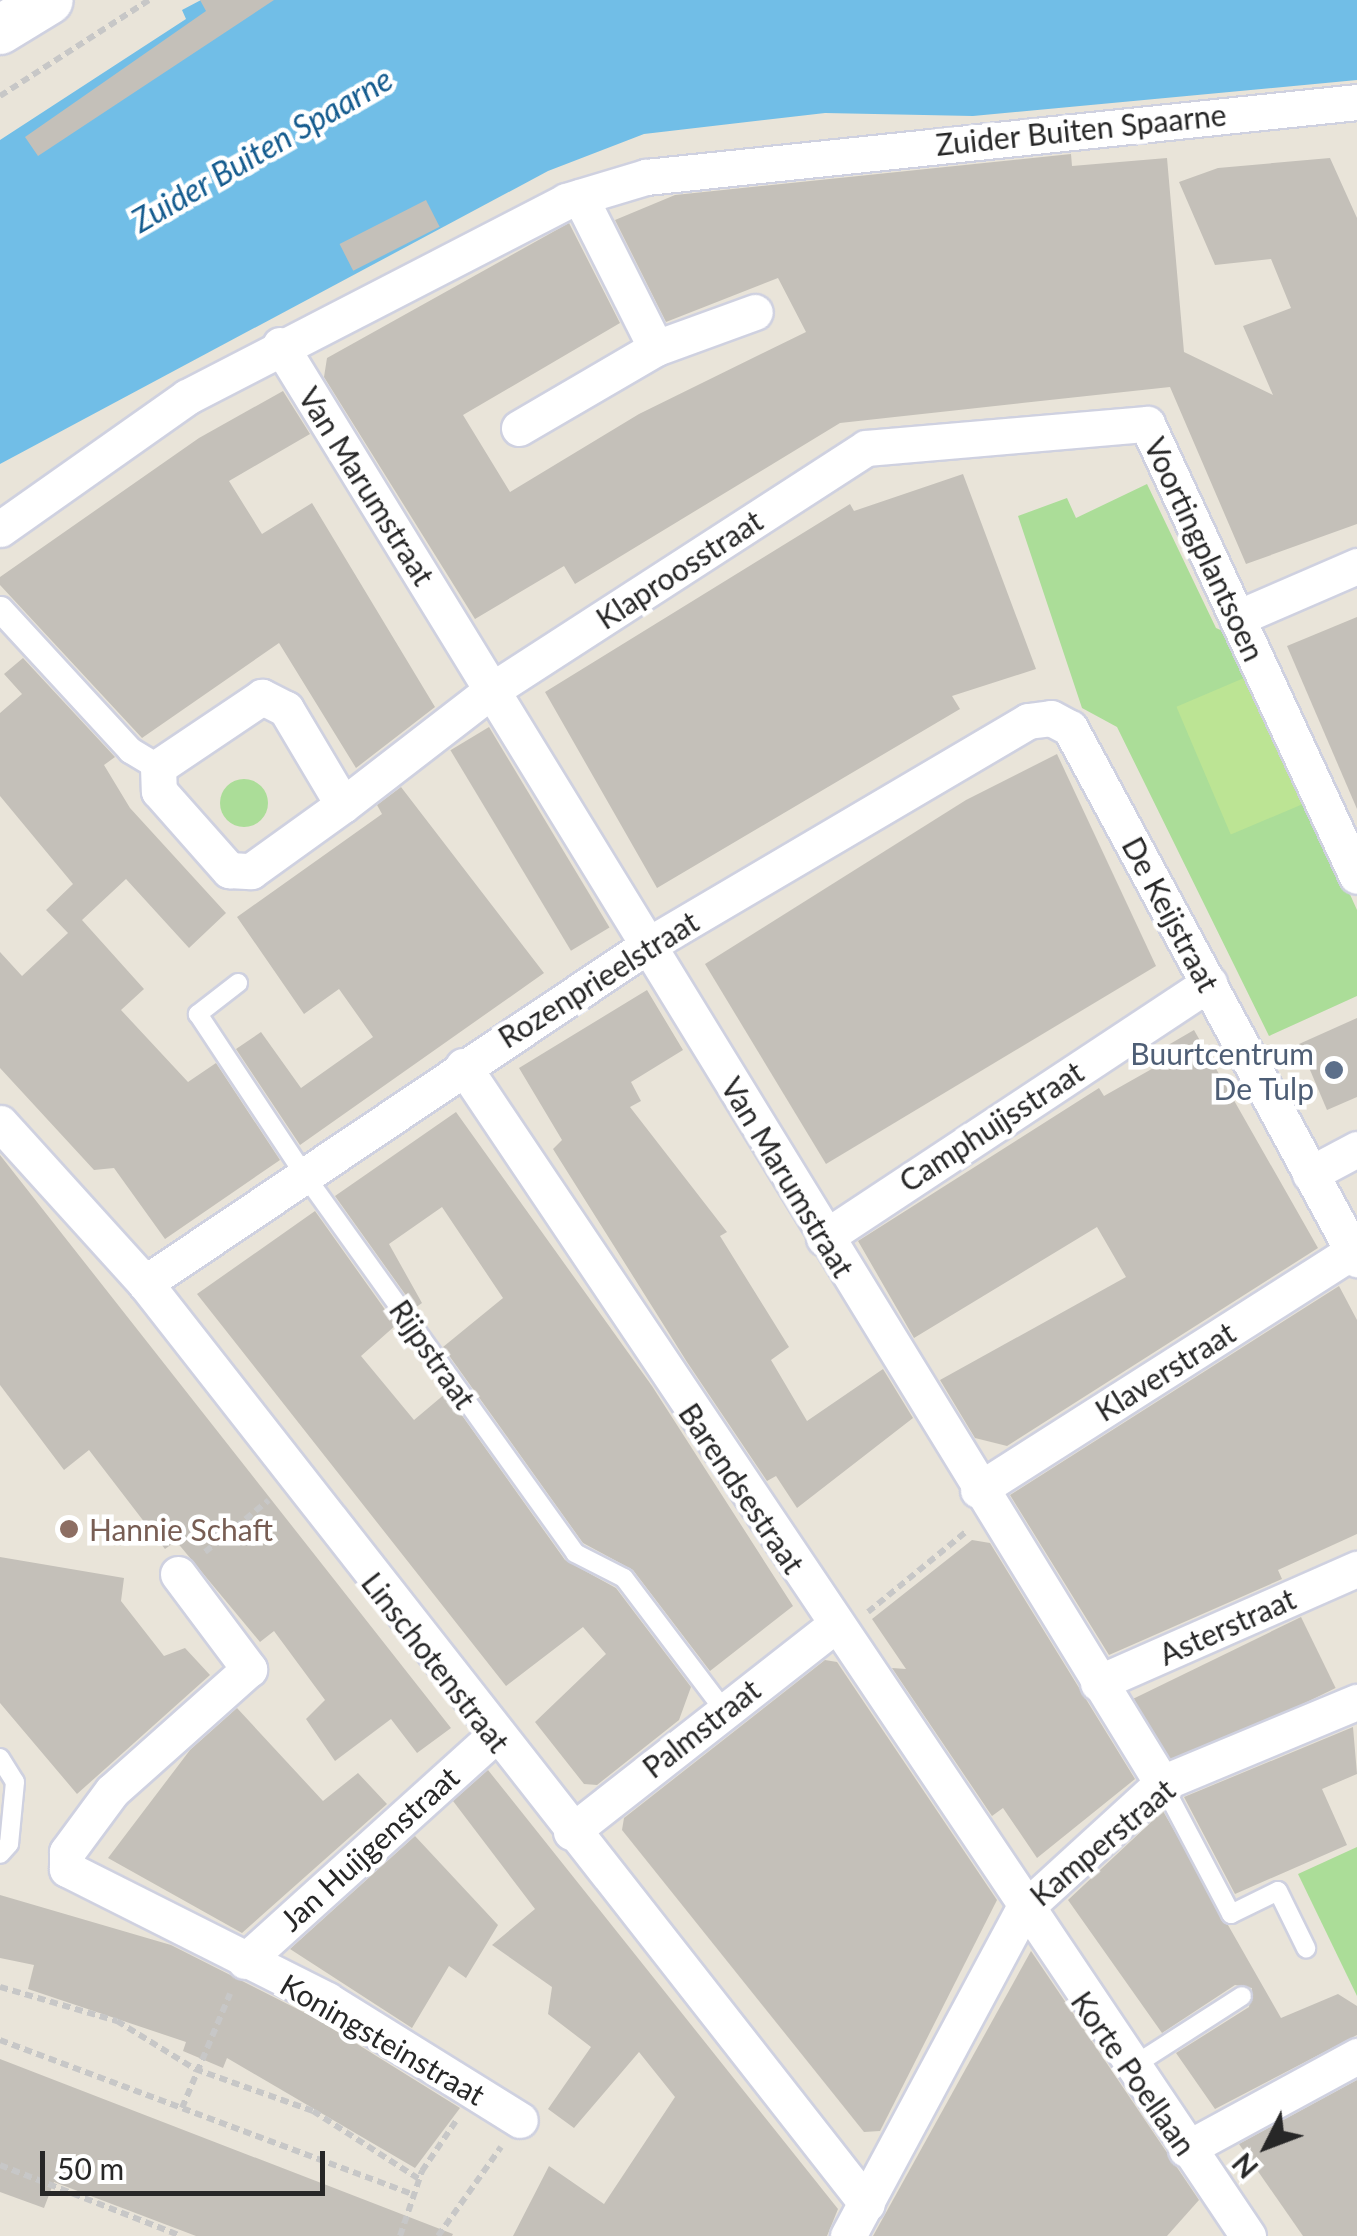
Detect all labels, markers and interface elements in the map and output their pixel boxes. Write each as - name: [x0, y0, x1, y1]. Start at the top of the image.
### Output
- water label: Zuider Buiten Spaarne: [125, 60, 399, 240]
- street label: Zuider Buiten Spaarne: [934, 96, 1228, 162]
- street label: Van Marumstraat: [292, 380, 442, 592]
- street label: Voortingplantsoen: [1137, 432, 1273, 666]
- street label: Klaproosstraat: [589, 502, 769, 636]
- street label: De Keijstraat: [1115, 831, 1227, 997]
- street label: Rozenprieelstraat: [491, 903, 705, 1055]
- place label: Buurtcentrum De Tulp: [1130, 1035, 1314, 1106]
- street label: Camphuijsstraat: [892, 1053, 1090, 1199]
- marker: Buurtcentrum De Tulp: [1323, 1059, 1345, 1081]
- street label: Van Marumstraat: [714, 1070, 862, 1284]
- street label: Rijpstraat: [383, 1293, 483, 1415]
- street label: Klaverstraat: [1088, 1314, 1242, 1428]
- street label: Barendsestraat: [672, 1396, 812, 1580]
- place label: Hannie Schaft: [89, 1511, 273, 1547]
- marker: Hannie Schaft: [58, 1518, 80, 1540]
- street label: Linschotenstraat: [355, 1565, 517, 1759]
- street label: Asterstraat: [1153, 1580, 1301, 1672]
- street label: Palmstraat: [635, 1671, 767, 1785]
- street label: Jan Huijgenstraat: [272, 1758, 466, 1938]
- street label: Kamperstraat: [1022, 1771, 1182, 1913]
- street label: Koningsteinstraat: [274, 1966, 492, 2112]
- street label: Korte Poellaan: [1064, 1984, 1204, 2162]
- north arrow: [1217, 2096, 1317, 2196]
- scale bar: [45, 2131, 330, 2193]
- text: N: [1225, 2147, 1265, 2185]
- text: 50 m: [57, 2150, 124, 2186]

